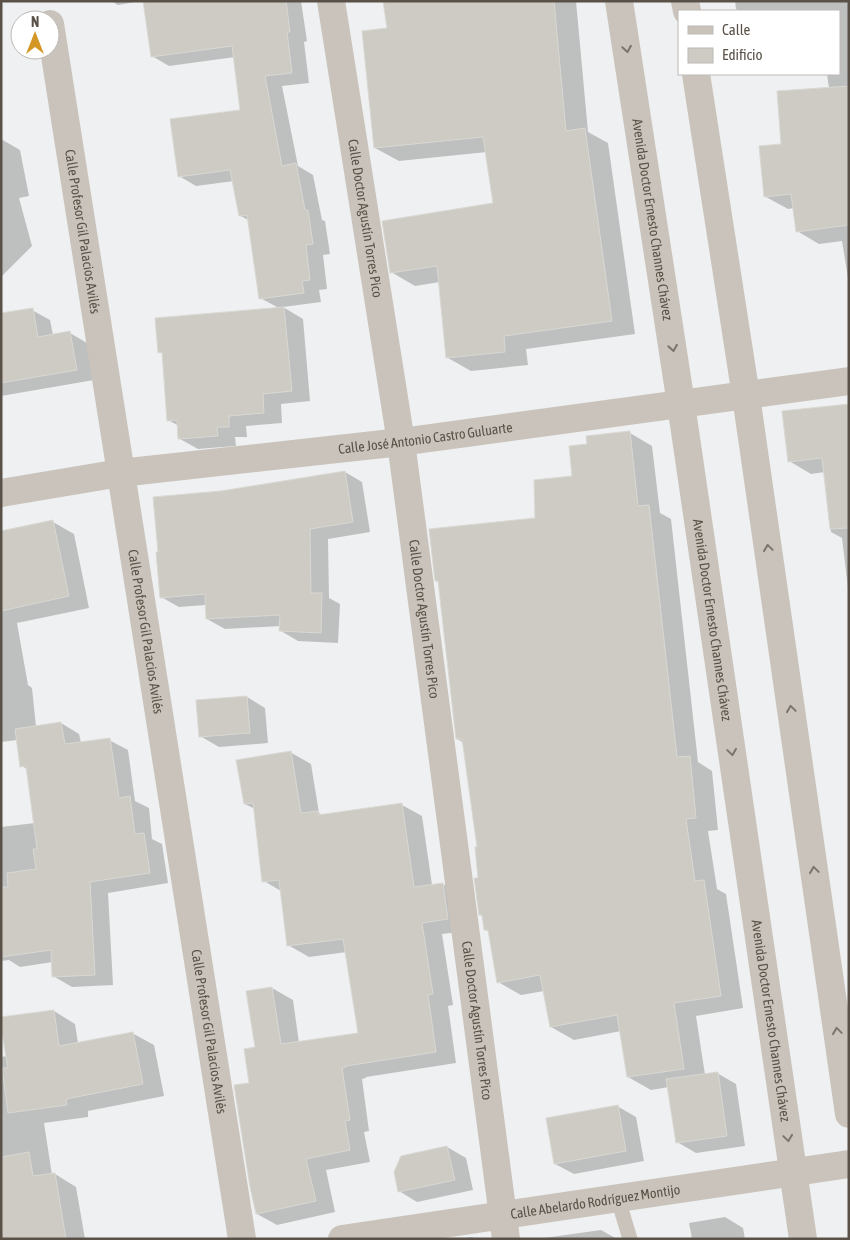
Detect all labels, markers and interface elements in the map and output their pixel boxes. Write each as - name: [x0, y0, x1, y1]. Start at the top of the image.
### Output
- north arrow: [10, 10, 60, 60]
- legend: [678, 10, 840, 75]
- text: N: [31, 14, 39, 30]
- text: Calle: [722, 21, 751, 38]
- one-way arrow: [621, 45, 631, 54]
- text: Edificio: [722, 46, 763, 63]
- street label: Avenida Doctor Ernesto Channes Chávez: [629, 117, 676, 321]
- street label: Calle Doctor Agustín Torres Pico: [345, 138, 386, 299]
- street label: Calle Profesor Gil Palacios Avilés: [62, 148, 104, 315]
- one-way arrow: [667, 344, 677, 353]
- street label: Calle José Antonio Castro Guluarte: [337, 419, 513, 457]
- street label: Avenida Doctor Ernesto Channes Chávez: [690, 518, 735, 722]
- street label: Calle Doctor Agustín Torres Pico: [406, 538, 443, 699]
- one-way arrow: [763, 544, 773, 553]
- street label: Calle Profesor Gil Palacios Avilés: [125, 548, 167, 715]
- one-way arrow: [786, 705, 796, 714]
- one-way arrow: [726, 748, 737, 756]
- one-way arrow: [809, 866, 820, 874]
- street label: Avenida Doctor Ernesto Channes Chávez: [748, 919, 794, 1123]
- street label: Calle Doctor Agustín Torres Pico: [459, 940, 496, 1101]
- street label: Calle Profesor Gil Palacios Avilés: [188, 948, 230, 1115]
- one-way arrow: [832, 1027, 843, 1035]
- one-way arrow: [782, 1134, 793, 1142]
- street label: Calle Abelardo Rodríguez Montijo: [509, 1181, 681, 1222]

